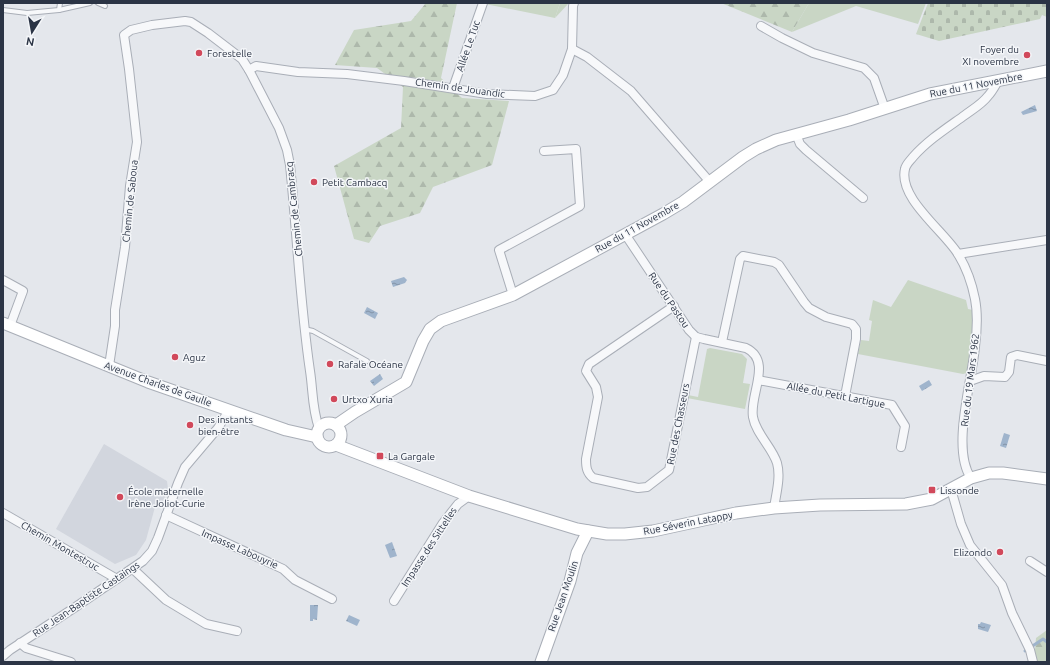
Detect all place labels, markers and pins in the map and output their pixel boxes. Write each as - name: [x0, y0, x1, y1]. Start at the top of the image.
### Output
- place label: Foyer du XI novembre: [962, 44, 1019, 67]
- marker: Forestelle: [194, 48, 204, 58]
- place label: Forestelle: [207, 48, 252, 59]
- marker: Foyer du XI novembre: [1022, 50, 1032, 60]
- marker: Petit Cambacq: [309, 177, 319, 187]
- place label: Petit Cambacq: [322, 177, 387, 188]
- marker: Aguz: [170, 352, 180, 362]
- place label: Aguz: [183, 352, 206, 363]
- marker: Rafale Océane: [325, 359, 335, 369]
- place label: Rafale Océane: [338, 359, 403, 370]
- marker: Urtxo Xuria: [329, 394, 339, 404]
- place label: Urtxo Xuria: [342, 394, 393, 405]
- place label: Des instants bien-être: [198, 414, 253, 437]
- marker: Des instants bien-être: [185, 420, 195, 430]
- marker: La Gargale: [375, 451, 385, 461]
- place label: La Gargale: [388, 451, 435, 462]
- place label: École maternelle Irène Joliot-Curie: [128, 485, 205, 509]
- marker: Lissonde: [927, 485, 937, 495]
- place label: Lissonde: [940, 485, 979, 496]
- marker: École maternelle Irène Joliot-Curie: [115, 492, 125, 502]
- place label: Elizondo: [954, 547, 992, 558]
- marker: Elizondo: [995, 547, 1005, 557]

